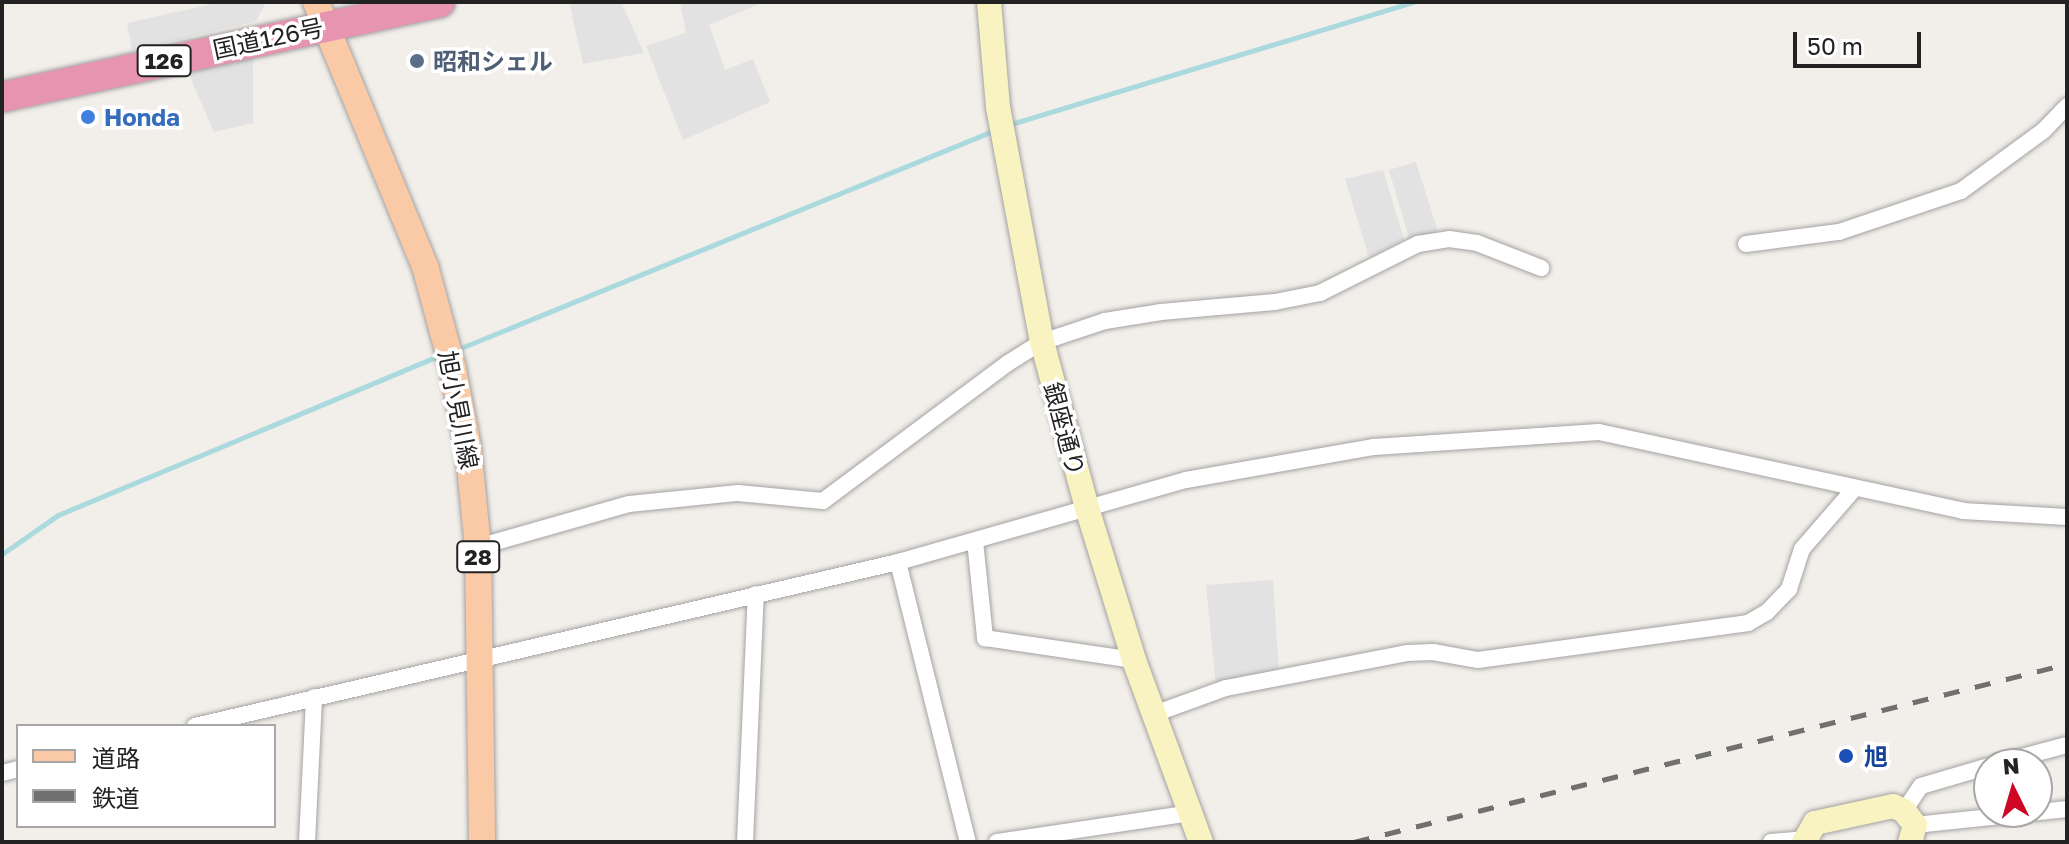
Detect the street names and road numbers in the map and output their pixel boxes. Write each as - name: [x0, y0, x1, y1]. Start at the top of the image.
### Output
- street label: 国道126号: [210, 12, 326, 64]
- road number: 126: [136, 43, 192, 79]
- street label: 旭小見川線: [433, 348, 485, 472]
- street label: 銀座通り: [1039, 379, 1091, 479]
- road number: 28: [456, 539, 500, 575]

